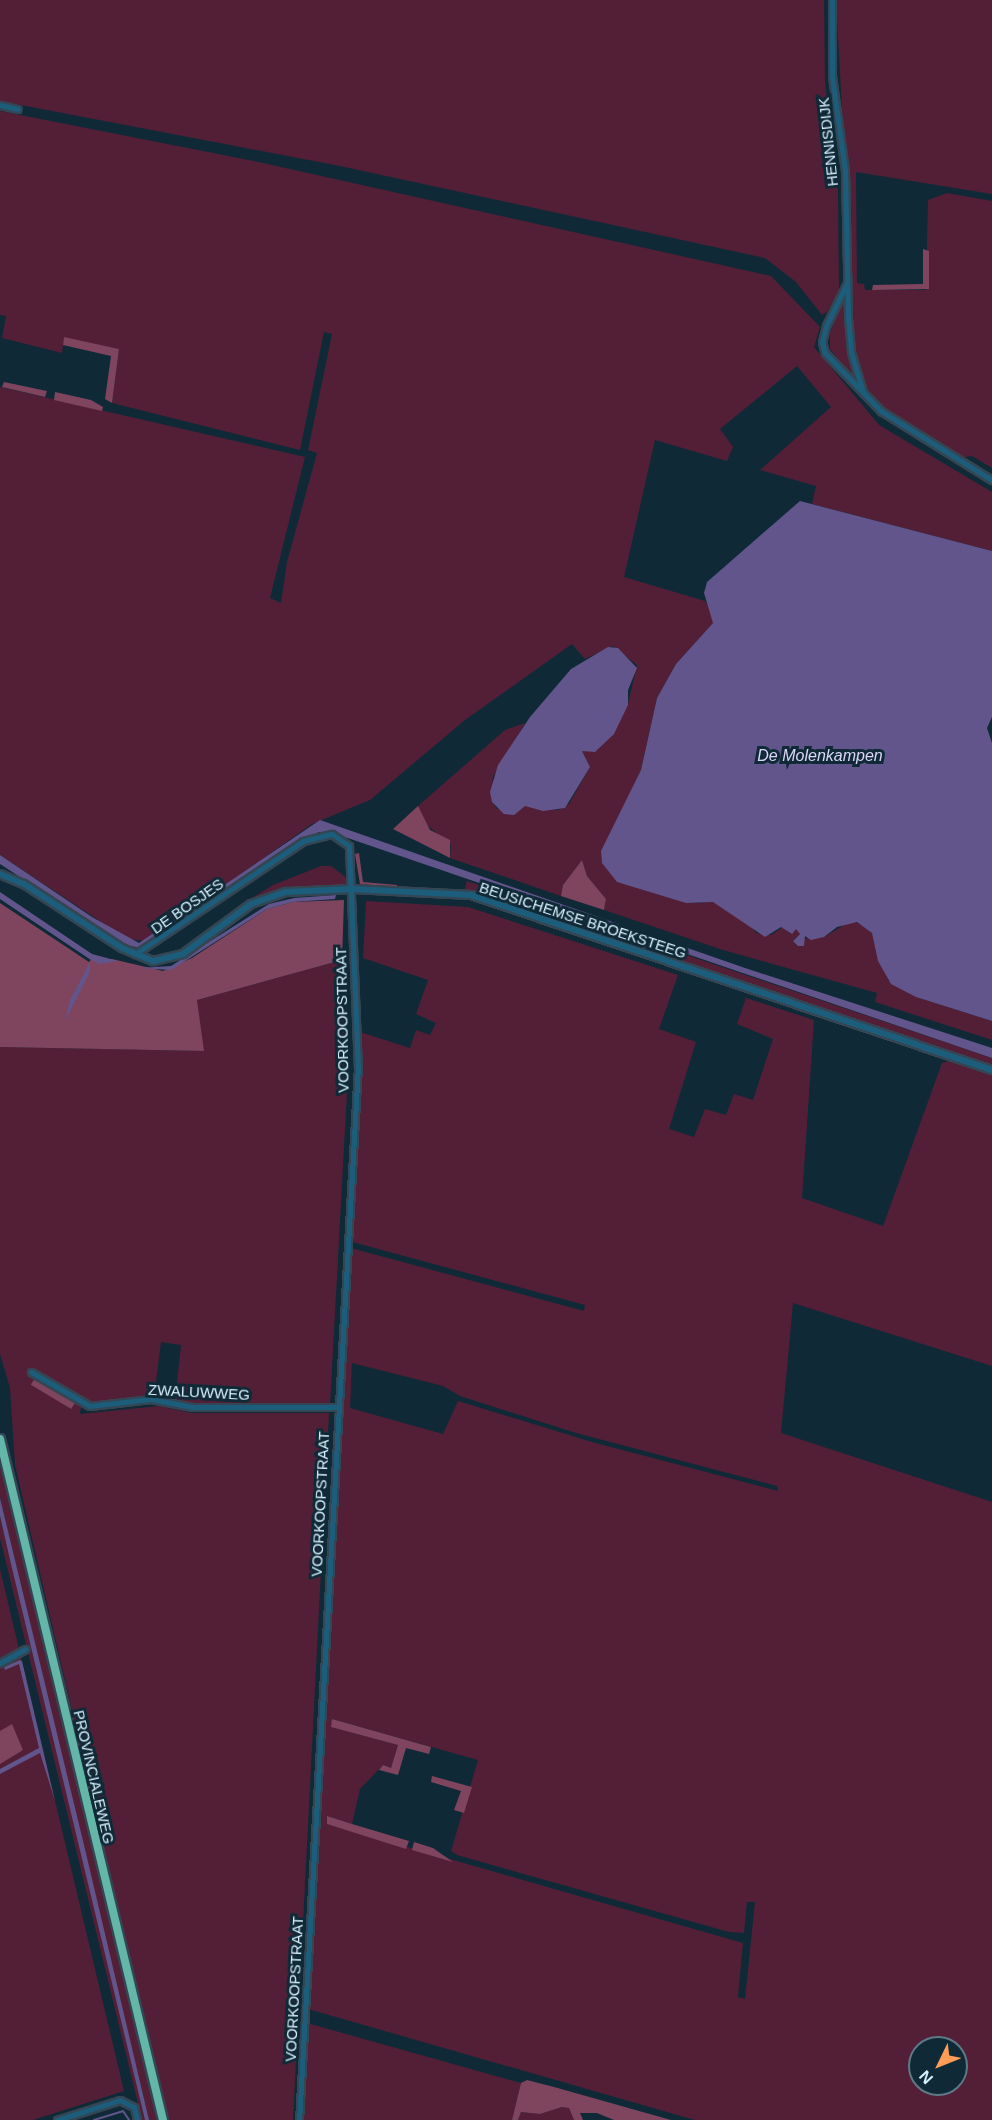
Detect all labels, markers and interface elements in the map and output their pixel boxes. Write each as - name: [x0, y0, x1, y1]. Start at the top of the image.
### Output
- street label: HENNISDIJK: [814, 97, 842, 187]
- water label: De Molenkampen: [757, 746, 883, 766]
- street label: DE BOSJES: [147, 874, 227, 938]
- street label: BEUSICHEMSE BROEKSTEEG: [477, 878, 689, 962]
- street label: VOORKOOPSTRAAT: [332, 947, 352, 1093]
- street label: ZWALUWWEG: [148, 1380, 250, 1404]
- street label: VOORKOOPSTRAAT: [307, 1431, 333, 1577]
- street label: PROVINCIALEWEG: [70, 1708, 118, 1846]
- street label: VOORKOOPSTRAAT: [281, 1916, 307, 2062]
- north arrow: [908, 2036, 968, 2096]
- text: N: [916, 2067, 936, 2087]

